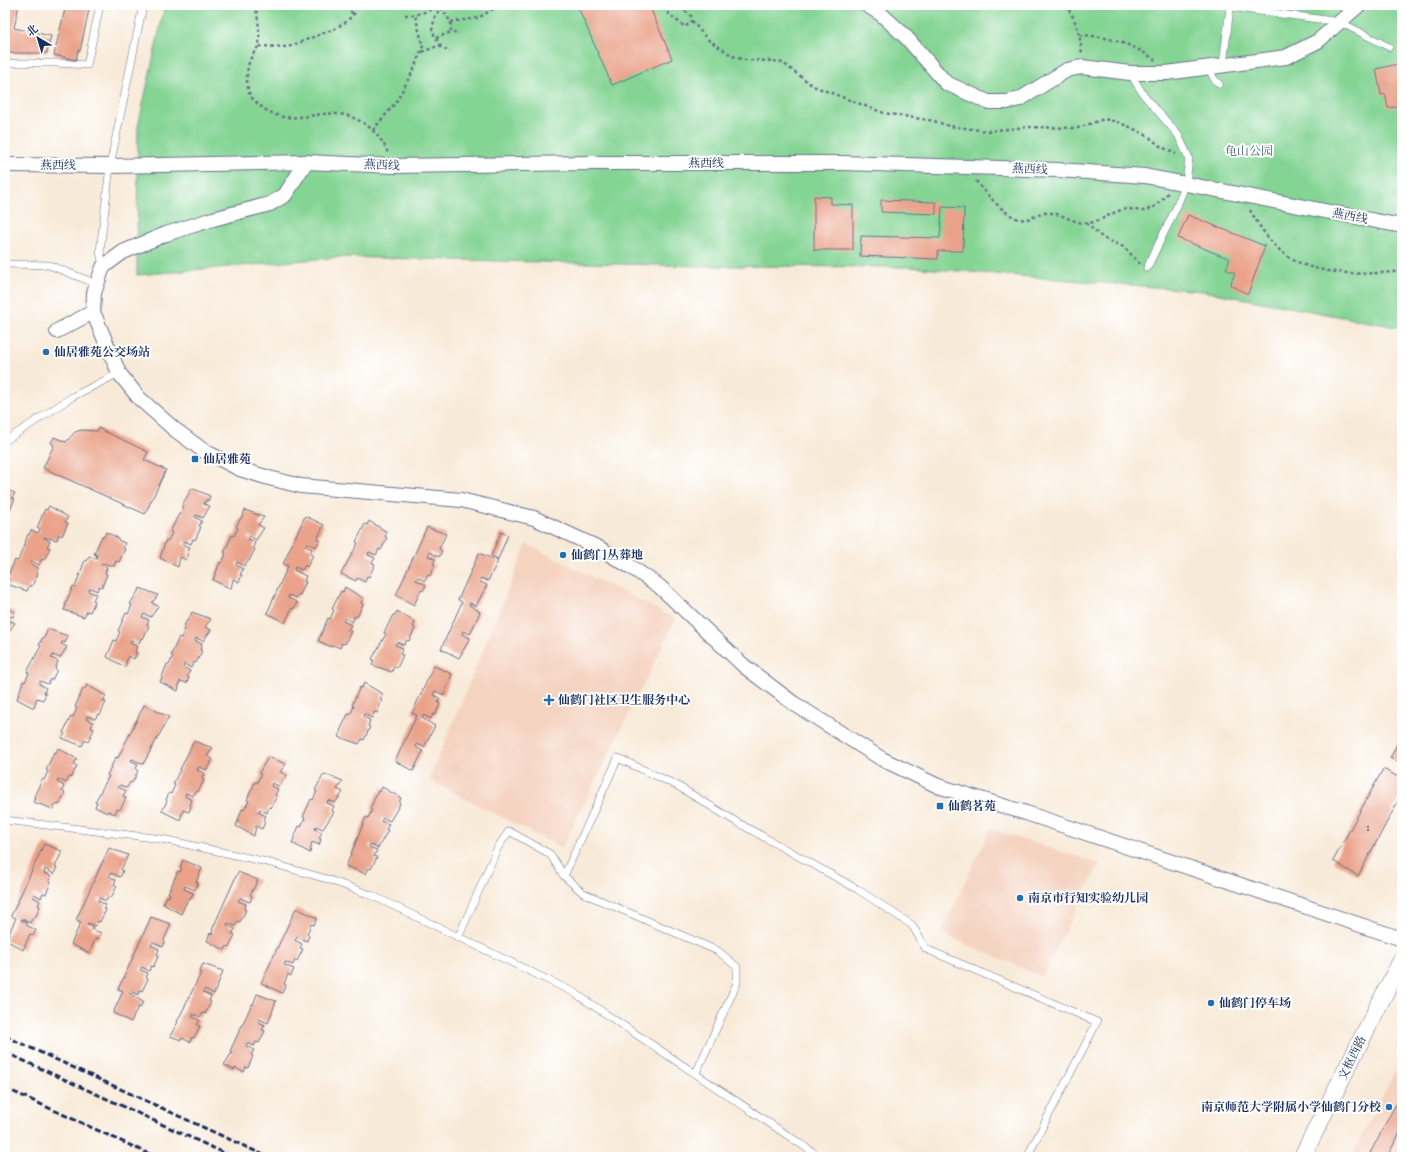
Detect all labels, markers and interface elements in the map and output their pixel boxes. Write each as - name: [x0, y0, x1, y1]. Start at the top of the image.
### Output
- north arrow: [18, 18, 58, 58]
- text: 北: [23, 21, 41, 40]
- park label: 龟山公园: [1225, 143, 1273, 159]
- street label: 燕西线: [688, 155, 724, 171]
- street label: 燕西线: [364, 156, 400, 174]
- street label: 燕西线: [40, 157, 76, 173]
- street label: 燕西线: [1012, 160, 1048, 178]
- street label: 燕西线: [1331, 205, 1369, 227]
- place label: 仙居雅苑公交场站: [54, 344, 150, 360]
- marker: 仙居雅苑公交场站: [41, 347, 51, 357]
- place label: 仙居雅苑: [203, 451, 251, 467]
- marker: 仙居雅苑: [190, 454, 200, 464]
- place label: 仙鹤门丛葬地: [571, 547, 643, 563]
- marker: 仙鹤门丛葬地: [558, 550, 568, 560]
- place label: 仙鹤门社区卫生服务中心: [558, 692, 690, 708]
- marker: 仙鹤门社区卫生服务中心: [543, 694, 555, 706]
- place label: 仙鹤茗苑: [948, 798, 996, 814]
- marker: 仙鹤茗苑: [935, 801, 945, 811]
- house number: 1: [1366, 821, 1370, 834]
- place label: 南京市行知实验幼儿园: [1028, 890, 1148, 906]
- marker: 南京市行知实验幼儿园: [1015, 893, 1025, 903]
- place label: 仙鹤门停车场: [1219, 995, 1291, 1011]
- marker: 仙鹤门停车场: [1206, 998, 1216, 1008]
- street label: 文枢西路: [1334, 1033, 1370, 1083]
- place label: 南京师范大学附属小学仙鹤门分校: [1201, 1099, 1381, 1115]
- marker: 南京师范大学附属小学仙鹤门分校: [1384, 1102, 1394, 1112]

